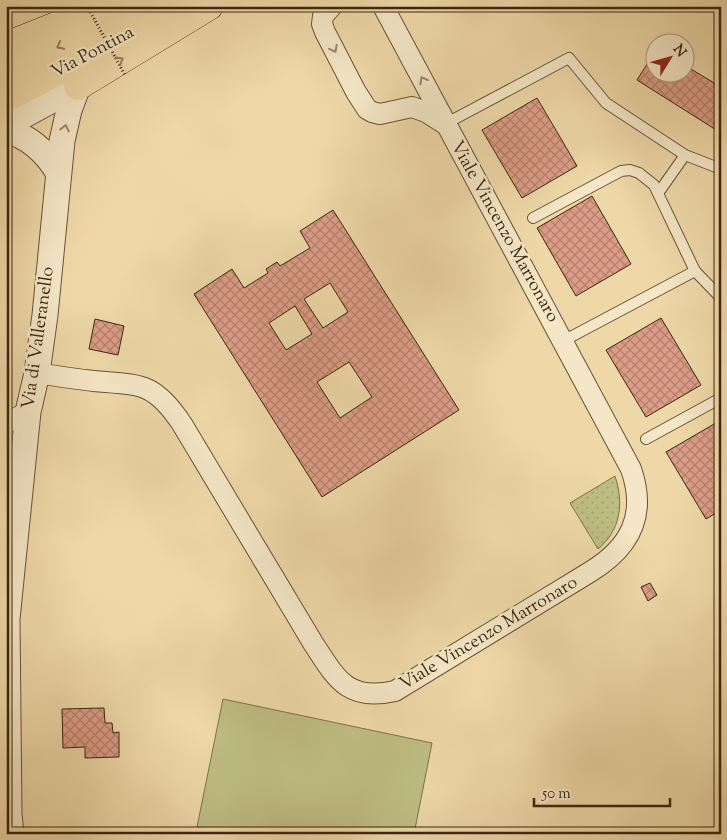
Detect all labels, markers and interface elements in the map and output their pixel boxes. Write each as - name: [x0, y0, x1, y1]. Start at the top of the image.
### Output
- street label: Via Pontina: [47, 20, 139, 86]
- north arrow: [644, 32, 694, 82]
- one-way arrow: [56, 39, 65, 49]
- text: N: [667, 41, 690, 62]
- one-way arrow: [328, 43, 338, 52]
- one-way arrow: [114, 57, 123, 67]
- one-way arrow: [419, 76, 429, 85]
- one-way arrow: [59, 124, 70, 133]
- street label: Viale Vincenzo Marronaro: [443, 137, 565, 328]
- street label: Via di Valleranello: [16, 265, 62, 411]
- street label: Viale Vincenzo Marronaro: [395, 570, 583, 698]
- scale bar: [534, 775, 671, 807]
- text: 50 m: [541, 784, 571, 805]

